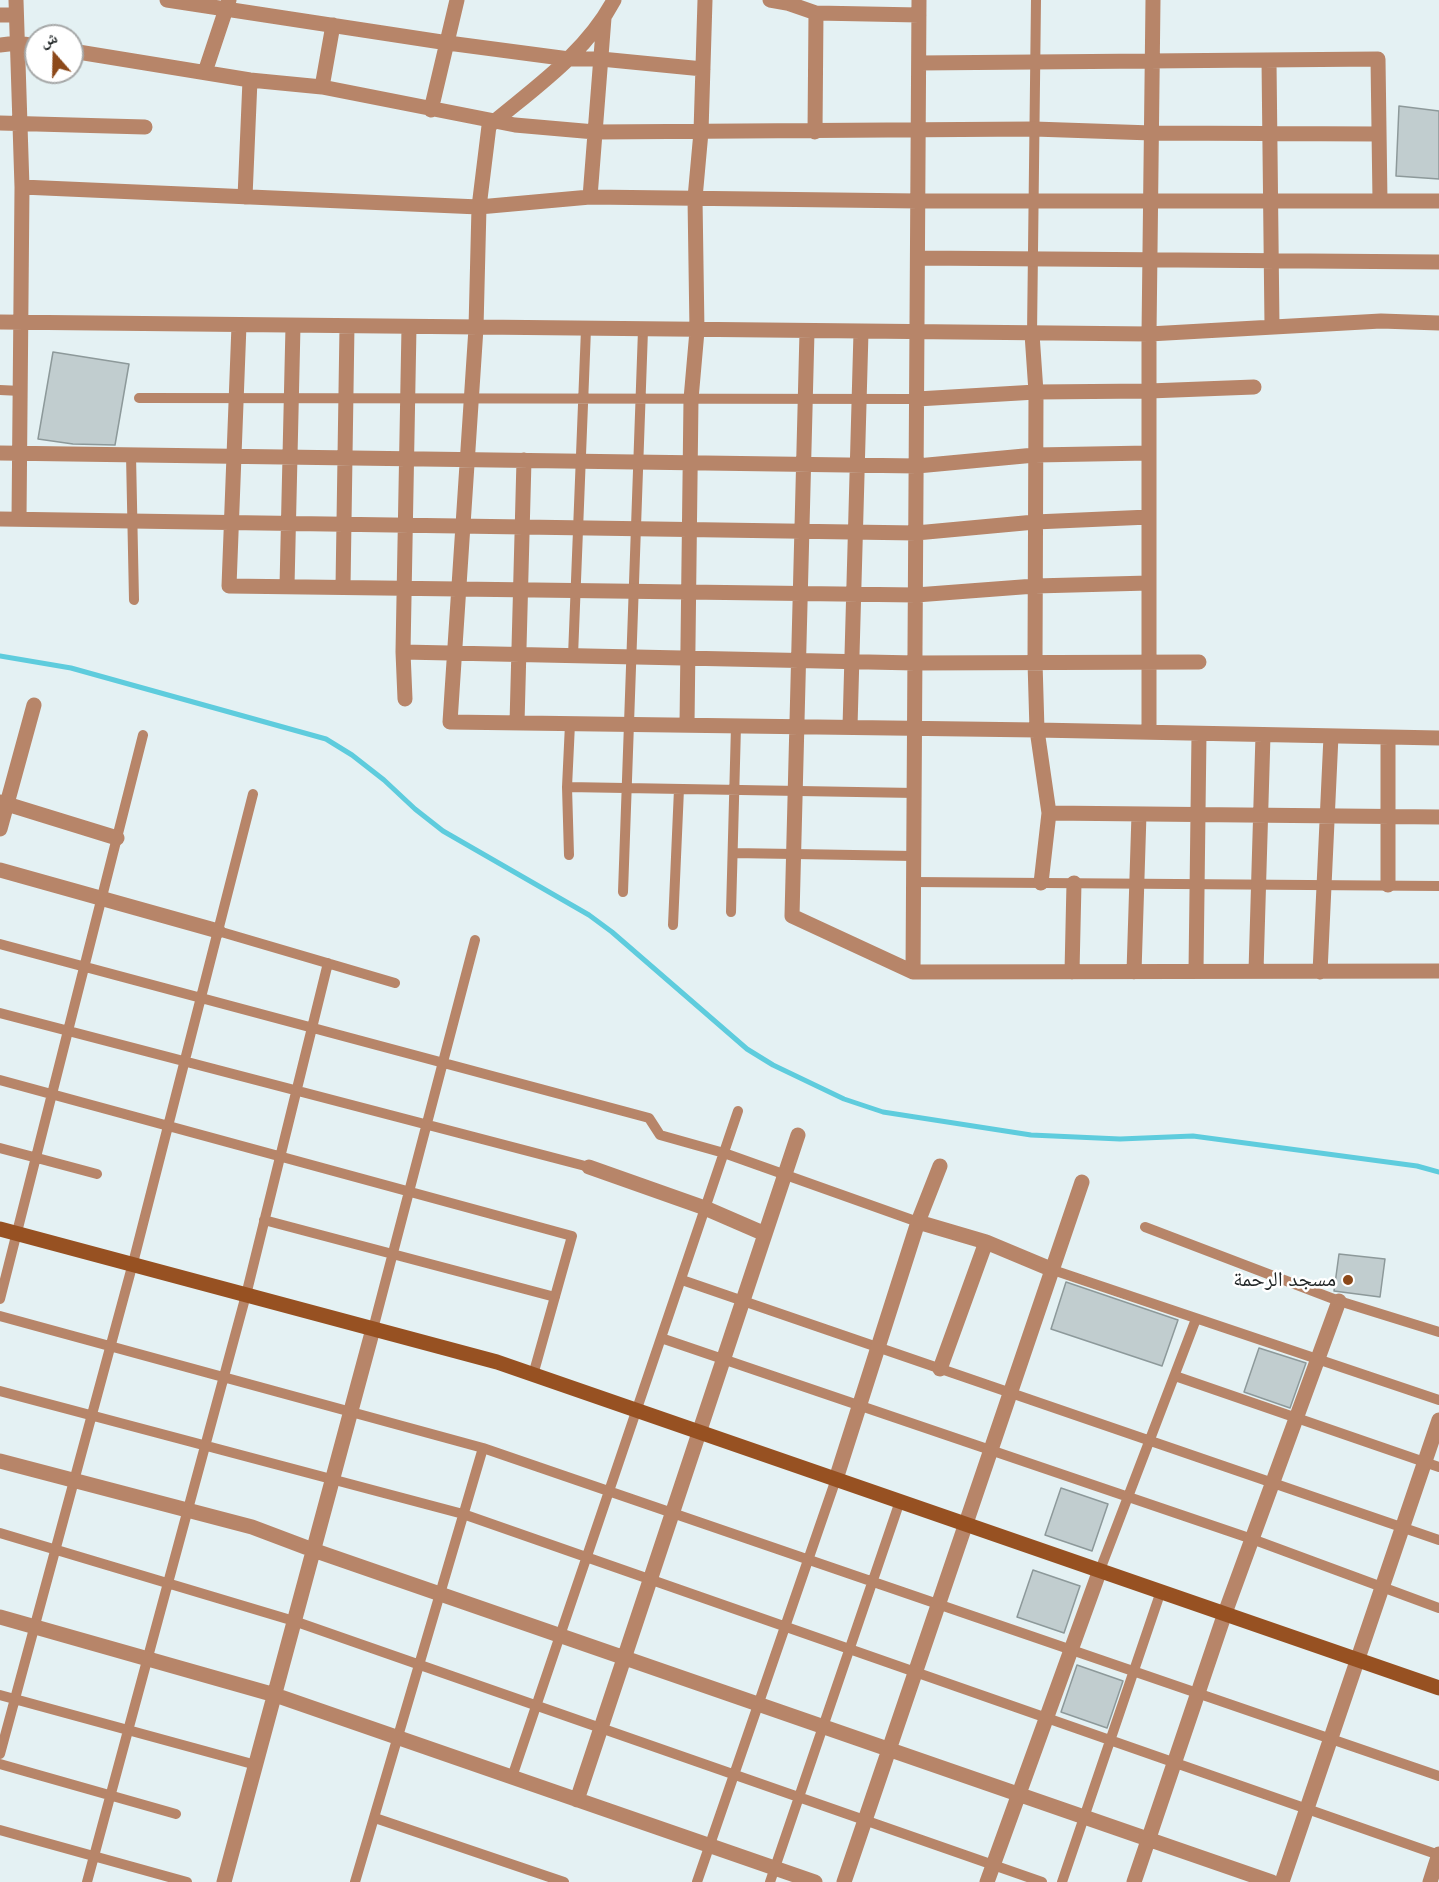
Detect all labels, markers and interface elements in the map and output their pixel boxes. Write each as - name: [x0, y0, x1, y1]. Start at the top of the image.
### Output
- north arrow: [24, 24, 84, 84]
- text: ش: [37, 27, 60, 51]
- place label: مسجد الرحمة: [1233, 1267, 1336, 1293]
- marker: مسجد الرحمة: [1341, 1273, 1355, 1287]

